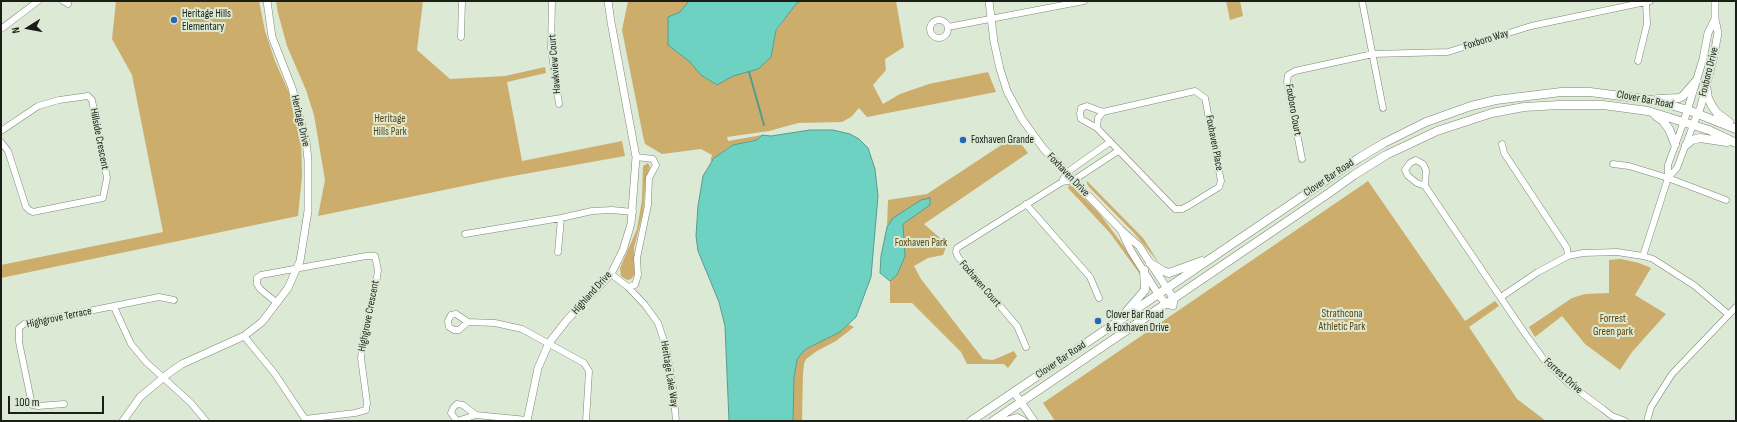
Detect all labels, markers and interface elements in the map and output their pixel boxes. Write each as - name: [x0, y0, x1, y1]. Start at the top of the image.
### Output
- place label: Heritage Hills Elementary: [182, 7, 231, 33]
- north arrow: [8, 8, 48, 48]
- marker: Heritage Hills Elementary: [169, 15, 179, 25]
- text: N: [9, 26, 23, 35]
- street label: Foxboro Way: [1462, 27, 1510, 53]
- street label: Hawkview Court: [546, 34, 564, 94]
- street label: Foxboro Drive: [1697, 46, 1721, 98]
- street label: Foxboro Court: [1282, 83, 1304, 137]
- street label: Clover Bar Road: [1615, 88, 1675, 112]
- street label: Heritage Drive: [288, 94, 312, 148]
- street label: Hillside Crescent: [87, 107, 111, 171]
- park label: Heritage Hills Park: [373, 112, 407, 138]
- street label: Foxhaven Place: [1202, 114, 1226, 172]
- place label: Foxhaven Grande: [971, 133, 1034, 147]
- marker: Foxhaven Grande: [958, 135, 968, 145]
- street label: Foxhaven Drive: [1044, 150, 1092, 200]
- street label: Clover Bar Road: [1301, 156, 1357, 200]
- park label: Foxhaven Park: [895, 236, 947, 250]
- street label: Foxhaven Court: [956, 258, 1004, 310]
- street label: Highland Drive: [569, 269, 615, 317]
- street label: Highgrove Crescent: [356, 279, 382, 353]
- street label: Highgrove Terrace: [25, 305, 93, 331]
- park label: Strathcona Athletic Park: [1319, 307, 1365, 333]
- place label: Clover Bar Road & Foxhaven Drive: [1106, 308, 1169, 334]
- park label: Forrest Green park: [1593, 312, 1633, 338]
- marker: Clover Bar Road & Foxhaven Drive: [1093, 316, 1103, 326]
- street label: Clover Bar Road: [1033, 338, 1089, 382]
- street label: Heritage Lake Way: [657, 340, 681, 408]
- street label: Forrest Drive: [1541, 355, 1585, 397]
- scale bar: [10, 388, 106, 414]
- text: 100 m: [15, 395, 40, 410]

